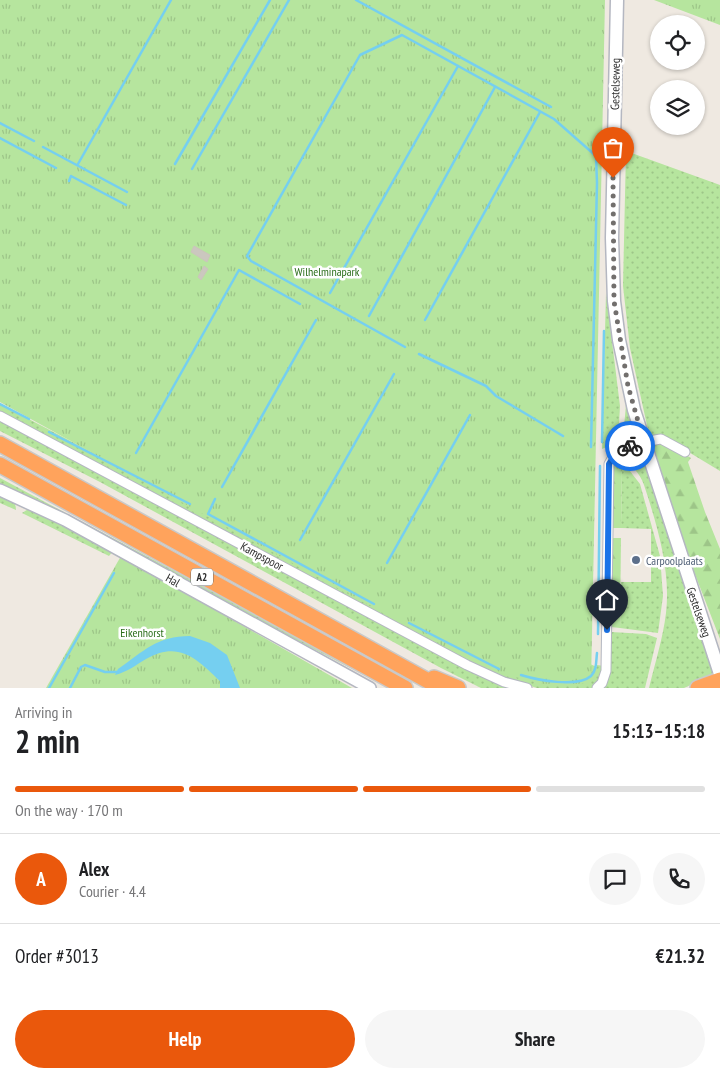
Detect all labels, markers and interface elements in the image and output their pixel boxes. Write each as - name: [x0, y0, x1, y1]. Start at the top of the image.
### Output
- map controls: [650, 15, 705, 135]
- button: locate: [650, 15, 705, 70]
- street label: Gestelseweg: [607, 58, 623, 110]
- button: layers: [650, 80, 705, 135]
- pin: [592, 127, 634, 178]
- icon: bag: [599, 134, 627, 162]
- park label: Wilhelminapark: [295, 264, 360, 279]
- courier: [605, 421, 655, 471]
- icon: bike: [616, 432, 644, 460]
- street label: Kampspoor: [238, 538, 287, 574]
- place label: Carpoolplaats: [646, 553, 703, 568]
- marker: Carpoolplaats: [630, 554, 642, 566]
- road number: A2: [191, 568, 213, 586]
- street label: Hal: [163, 570, 183, 590]
- pin: [586, 579, 628, 630]
- street label: Gestelseweg: [683, 585, 715, 639]
- icon: home: [593, 586, 621, 614]
- park label: Eikenhorst: [120, 625, 165, 640]
- text: Arriving in: [15, 702, 72, 722]
- text: 15:13–15:18: [612, 719, 705, 743]
- text: 2 min: [15, 720, 80, 762]
- text: On the way · 170 m: [15, 800, 123, 820]
- button: chat: [589, 853, 641, 905]
- button: phone: [653, 853, 705, 905]
- text: Alex: [79, 857, 109, 881]
- text: A: [36, 867, 46, 891]
- text: Courier · 4.4: [79, 881, 146, 901]
- text: Order #3013: [15, 944, 99, 968]
- text: €21.32: [656, 944, 705, 968]
- button: Help: [15, 1010, 355, 1068]
- button: Share: [365, 1010, 705, 1068]

